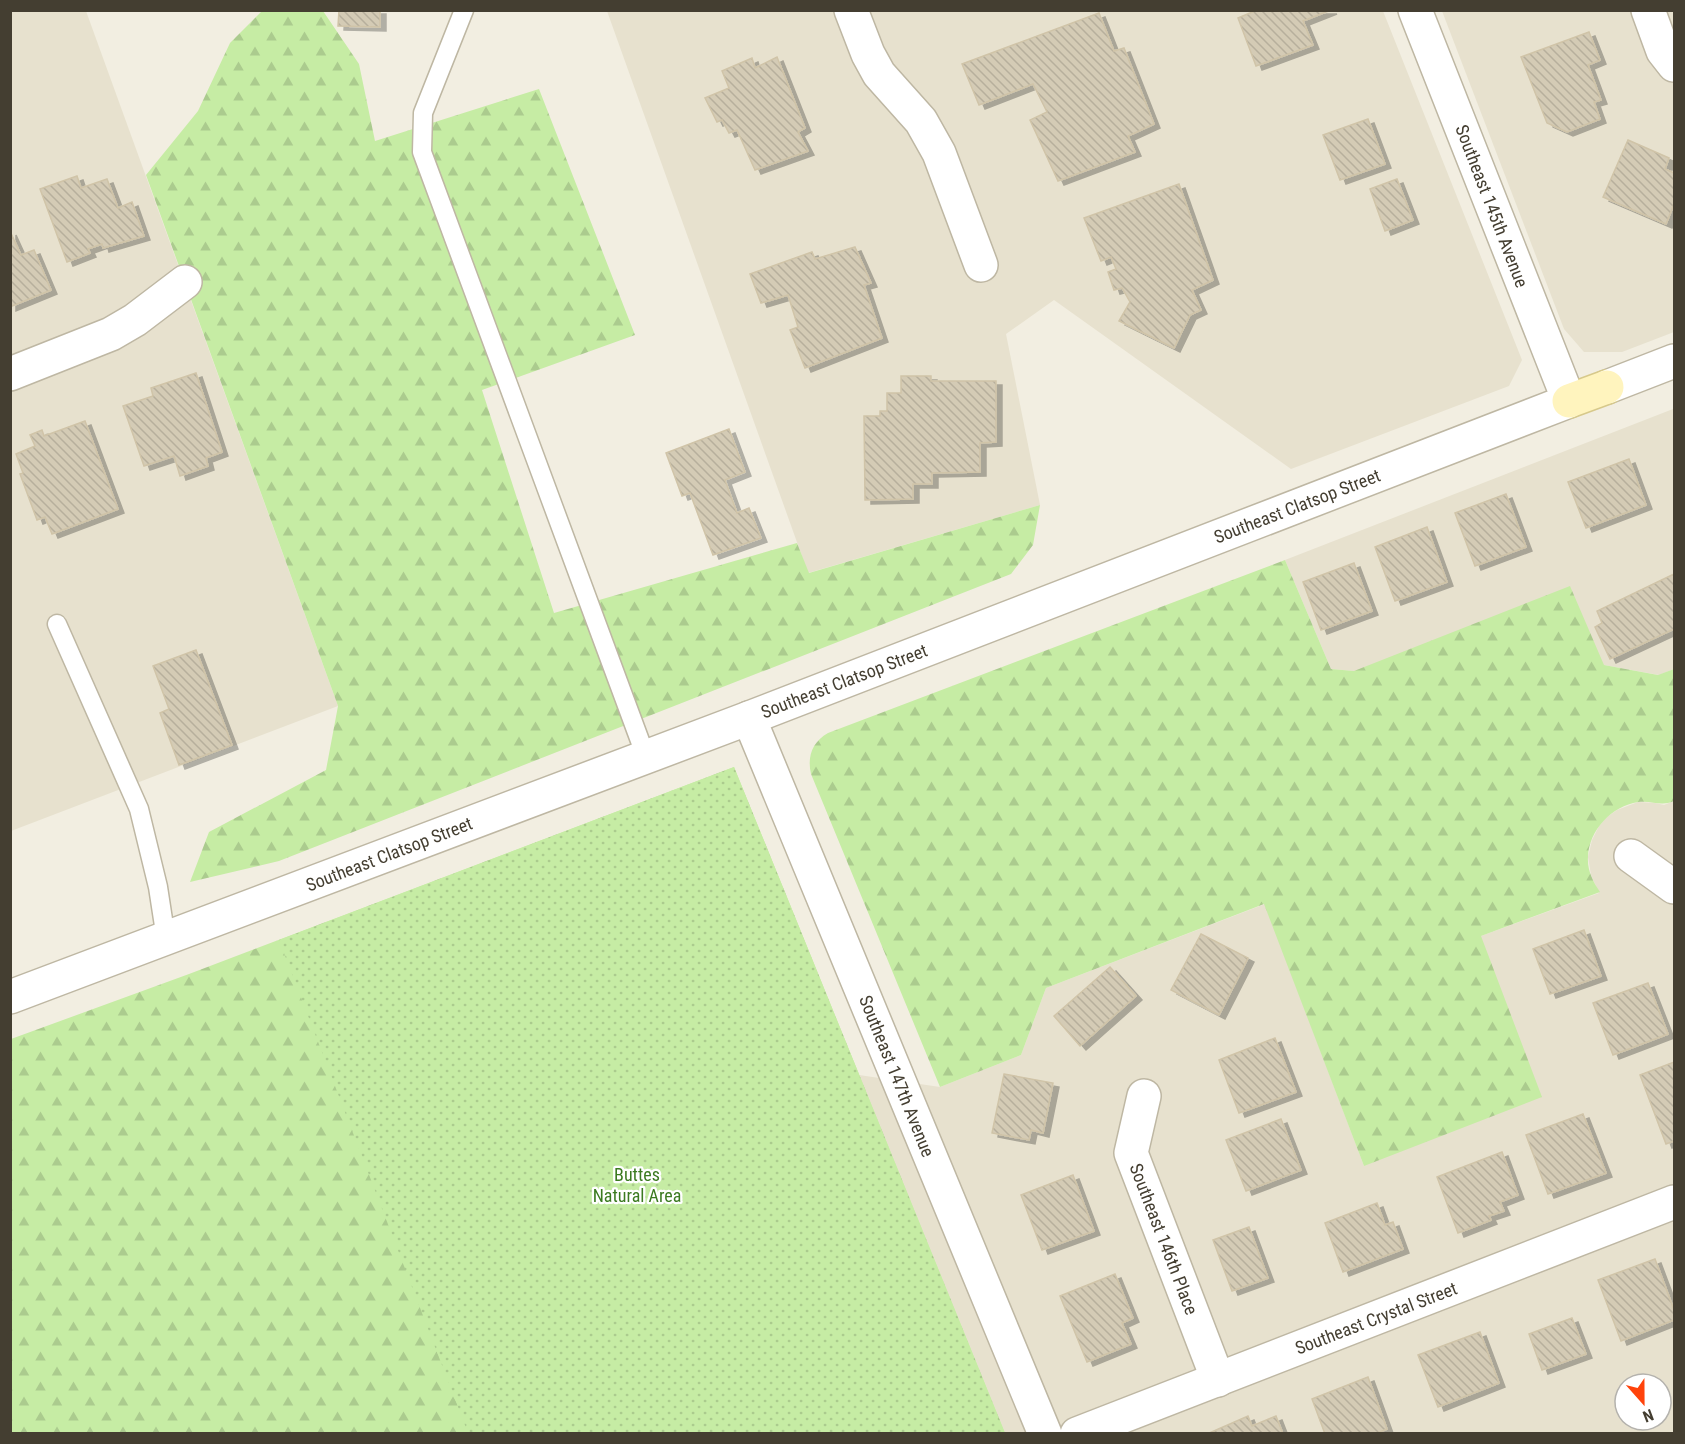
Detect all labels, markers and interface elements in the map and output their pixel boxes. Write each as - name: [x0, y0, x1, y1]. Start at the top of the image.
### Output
- street label: Southeast 145th Avenue: [1451, 122, 1533, 290]
- street label: Southeast Clatsop Street: [1211, 465, 1383, 547]
- street label: Southeast Clatsop Street: [758, 640, 930, 722]
- street label: Southeast Clatsop Street: [303, 813, 475, 895]
- street label: Southeast 147th Avenue: [855, 992, 939, 1160]
- street label: Southeast 146th Place: [1126, 1160, 1202, 1318]
- park label: Buttes Natural Area: [593, 1164, 681, 1206]
- street label: Southeast Crystal Street: [1292, 1277, 1460, 1359]
- north arrow: [1613, 1372, 1673, 1432]
- text: N: [1640, 1405, 1656, 1426]

